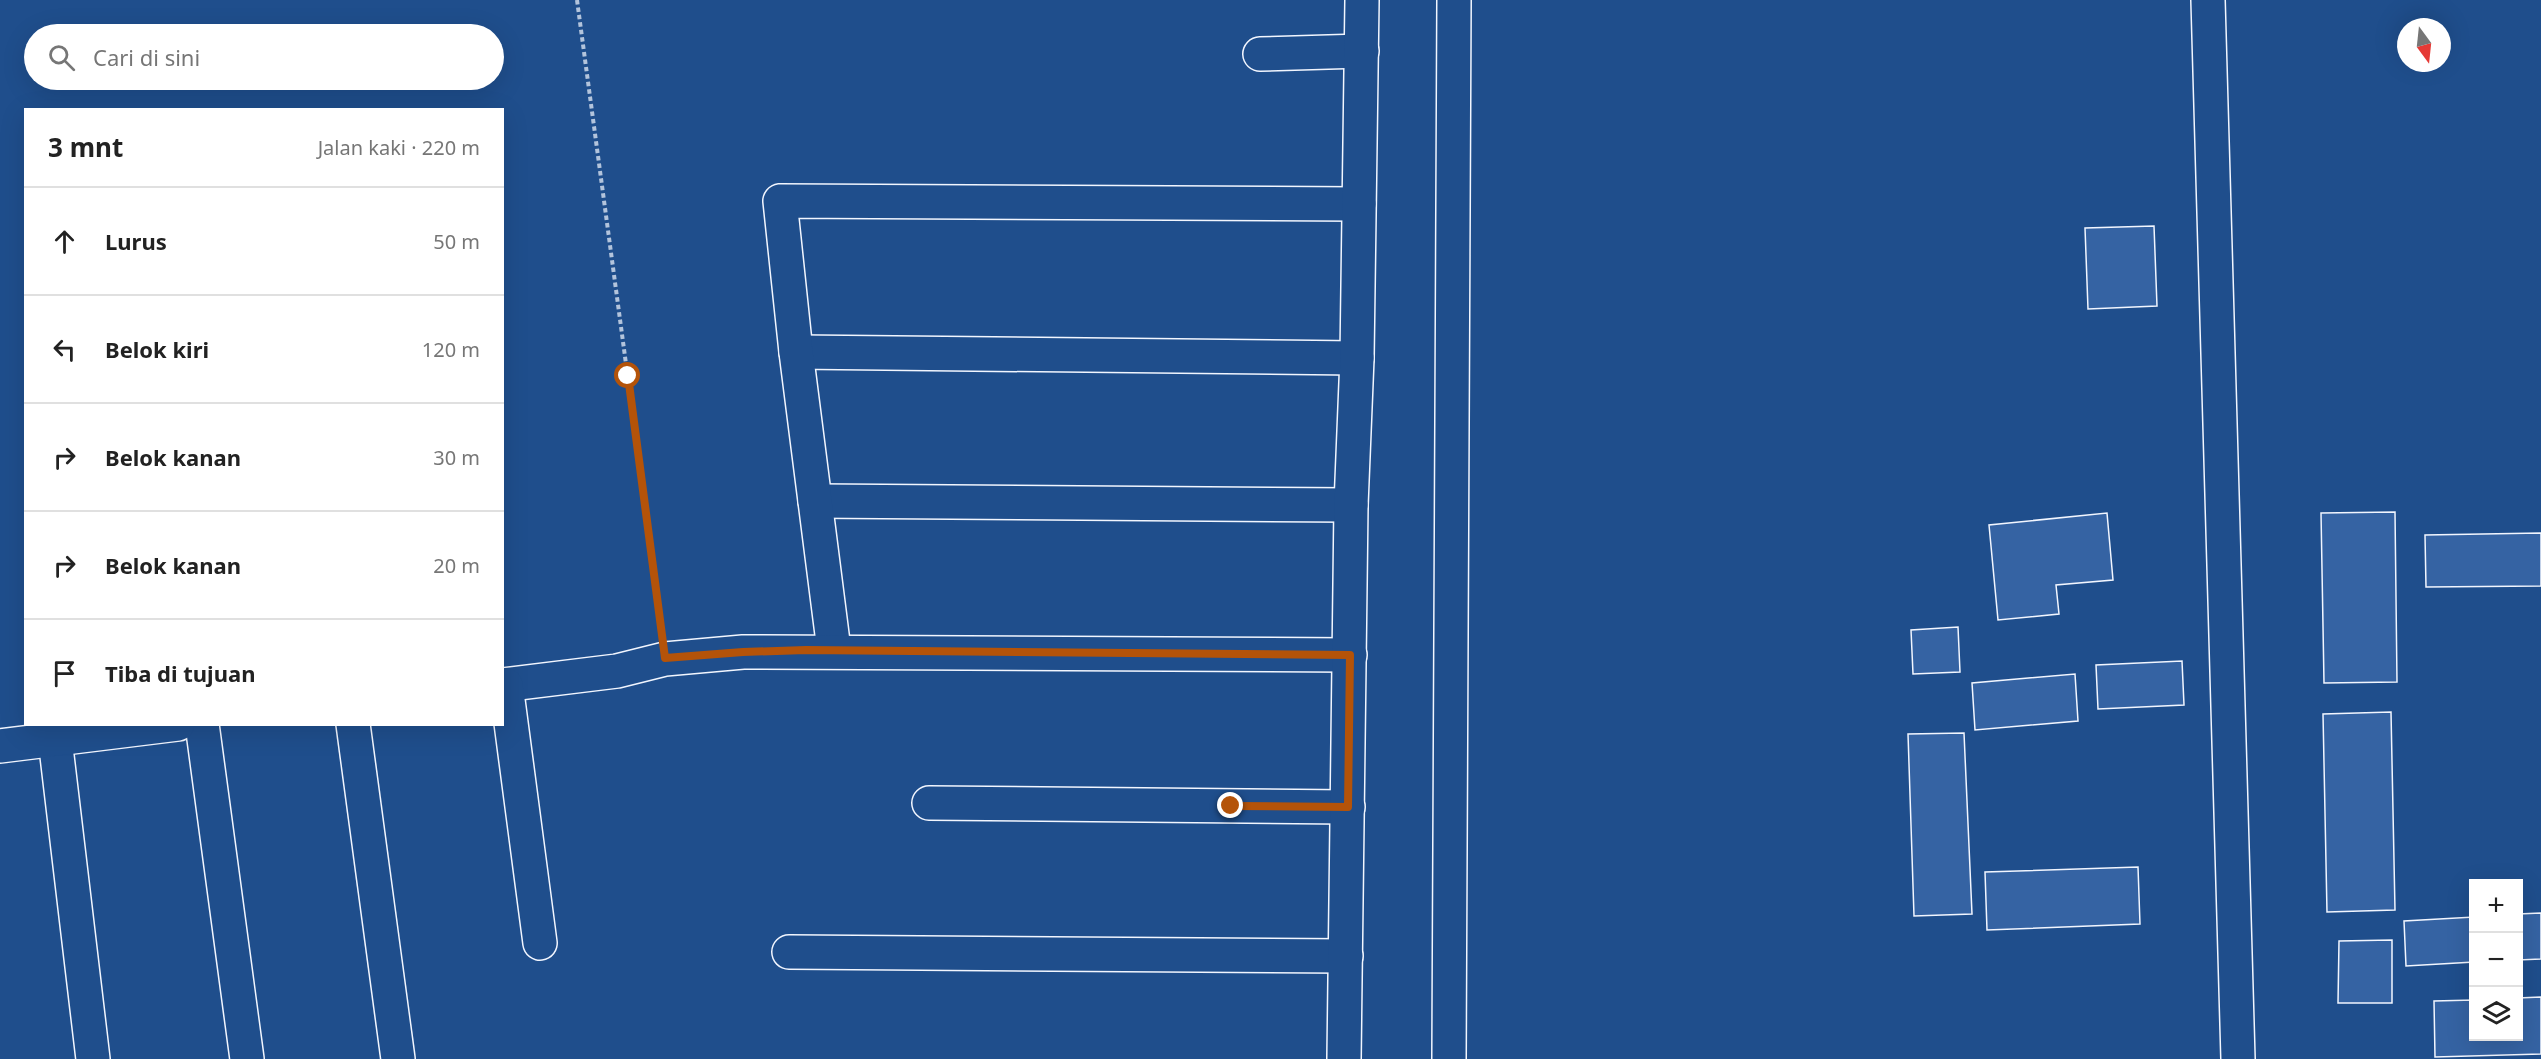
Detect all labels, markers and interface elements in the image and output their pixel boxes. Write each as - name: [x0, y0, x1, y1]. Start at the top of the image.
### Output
- north arrow: [2397, 18, 2451, 72]
- search box: [24, 24, 504, 90]
- icon: search: [45, 41, 78, 74]
- text: Cari di sini: [93, 42, 200, 72]
- text: 3 mnt: [48, 129, 123, 165]
- text: Jalan kaki · 220 m: [318, 134, 480, 161]
- icon: ahead: [48, 225, 81, 258]
- text: Lurus: [105, 226, 167, 256]
- text: 50 m: [433, 228, 480, 255]
- icon: left: [48, 333, 81, 366]
- text: Belok kiri: [105, 334, 209, 364]
- text: 120 m: [422, 336, 480, 363]
- route start: [614, 362, 640, 388]
- icon: right: [48, 441, 81, 474]
- text: Belok kanan: [105, 442, 241, 472]
- text: 30 m: [433, 444, 480, 471]
- icon: right: [48, 549, 81, 582]
- text: Belok kanan: [105, 550, 241, 580]
- text: 20 m: [433, 552, 480, 579]
- icon: arrive: [48, 657, 81, 690]
- text: Tiba di tujuan: [105, 658, 255, 688]
- route end: [1217, 792, 1243, 818]
- map controls: [2469, 879, 2523, 1041]
- button: +: [2469, 879, 2523, 933]
- button: −: [2469, 933, 2523, 987]
- button: layers: [2469, 987, 2523, 1041]

